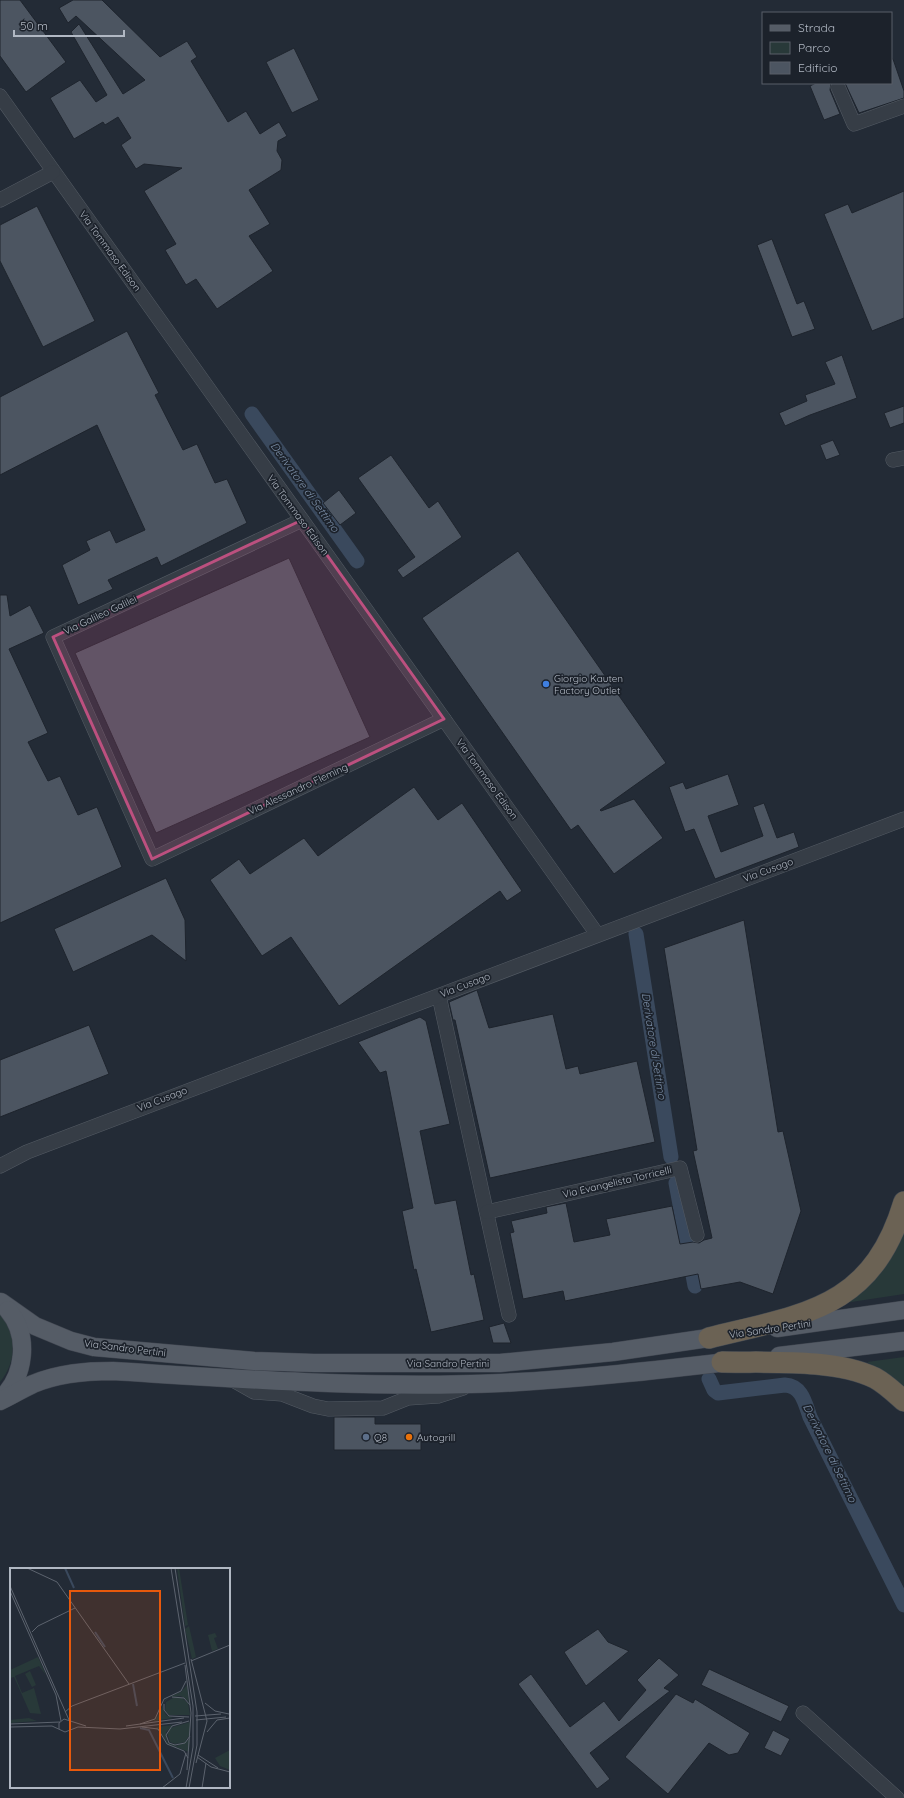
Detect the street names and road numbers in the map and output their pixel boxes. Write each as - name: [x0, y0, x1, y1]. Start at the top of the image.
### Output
- street label: Via Tommaso Edison: [76, 208, 144, 294]
- street label: Via Tommaso Edison: [264, 472, 332, 558]
- street label: Via Galileo Galilei: [61, 592, 139, 638]
- street label: Via Tommaso Edison: [453, 736, 521, 822]
- street label: Via Alessandro Fleming: [246, 760, 350, 818]
- street label: Via Cusago: [741, 855, 795, 885]
- street label: Via Cusago: [438, 969, 492, 1001]
- street label: Via Cusago: [135, 1083, 189, 1115]
- street label: Via Evangelista Torricelli: [561, 1163, 673, 1201]
- street label: Via Sandro Pertini: [728, 1317, 812, 1341]
- street label: Via Sandro Pertini: [83, 1337, 167, 1359]
- street label: Via Sandro Pertini: [407, 1357, 489, 1370]

